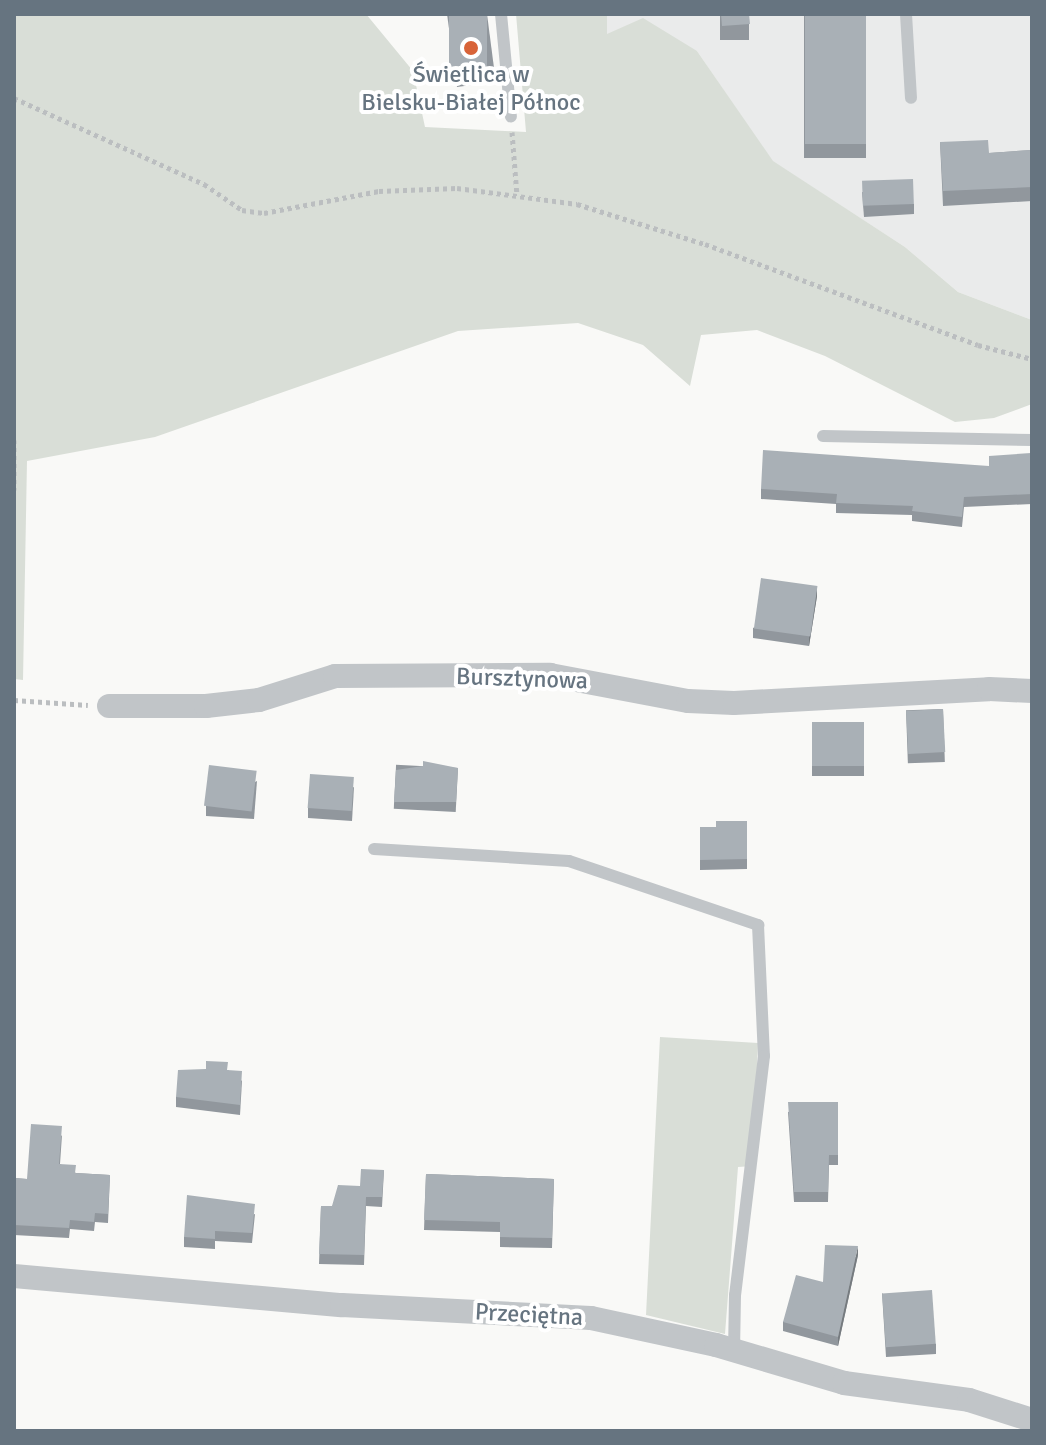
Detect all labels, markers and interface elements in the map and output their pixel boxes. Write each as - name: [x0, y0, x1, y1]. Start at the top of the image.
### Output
- marker: Świetlica w Bielsku-Białej Północ: [462, 39, 480, 57]
- place label: Świetlica w Bielsku-Białej Północ: [361, 61, 581, 117]
- street label: Bursztynowa: [456, 662, 588, 696]
- street label: Przeciętna: [474, 1298, 584, 1332]

